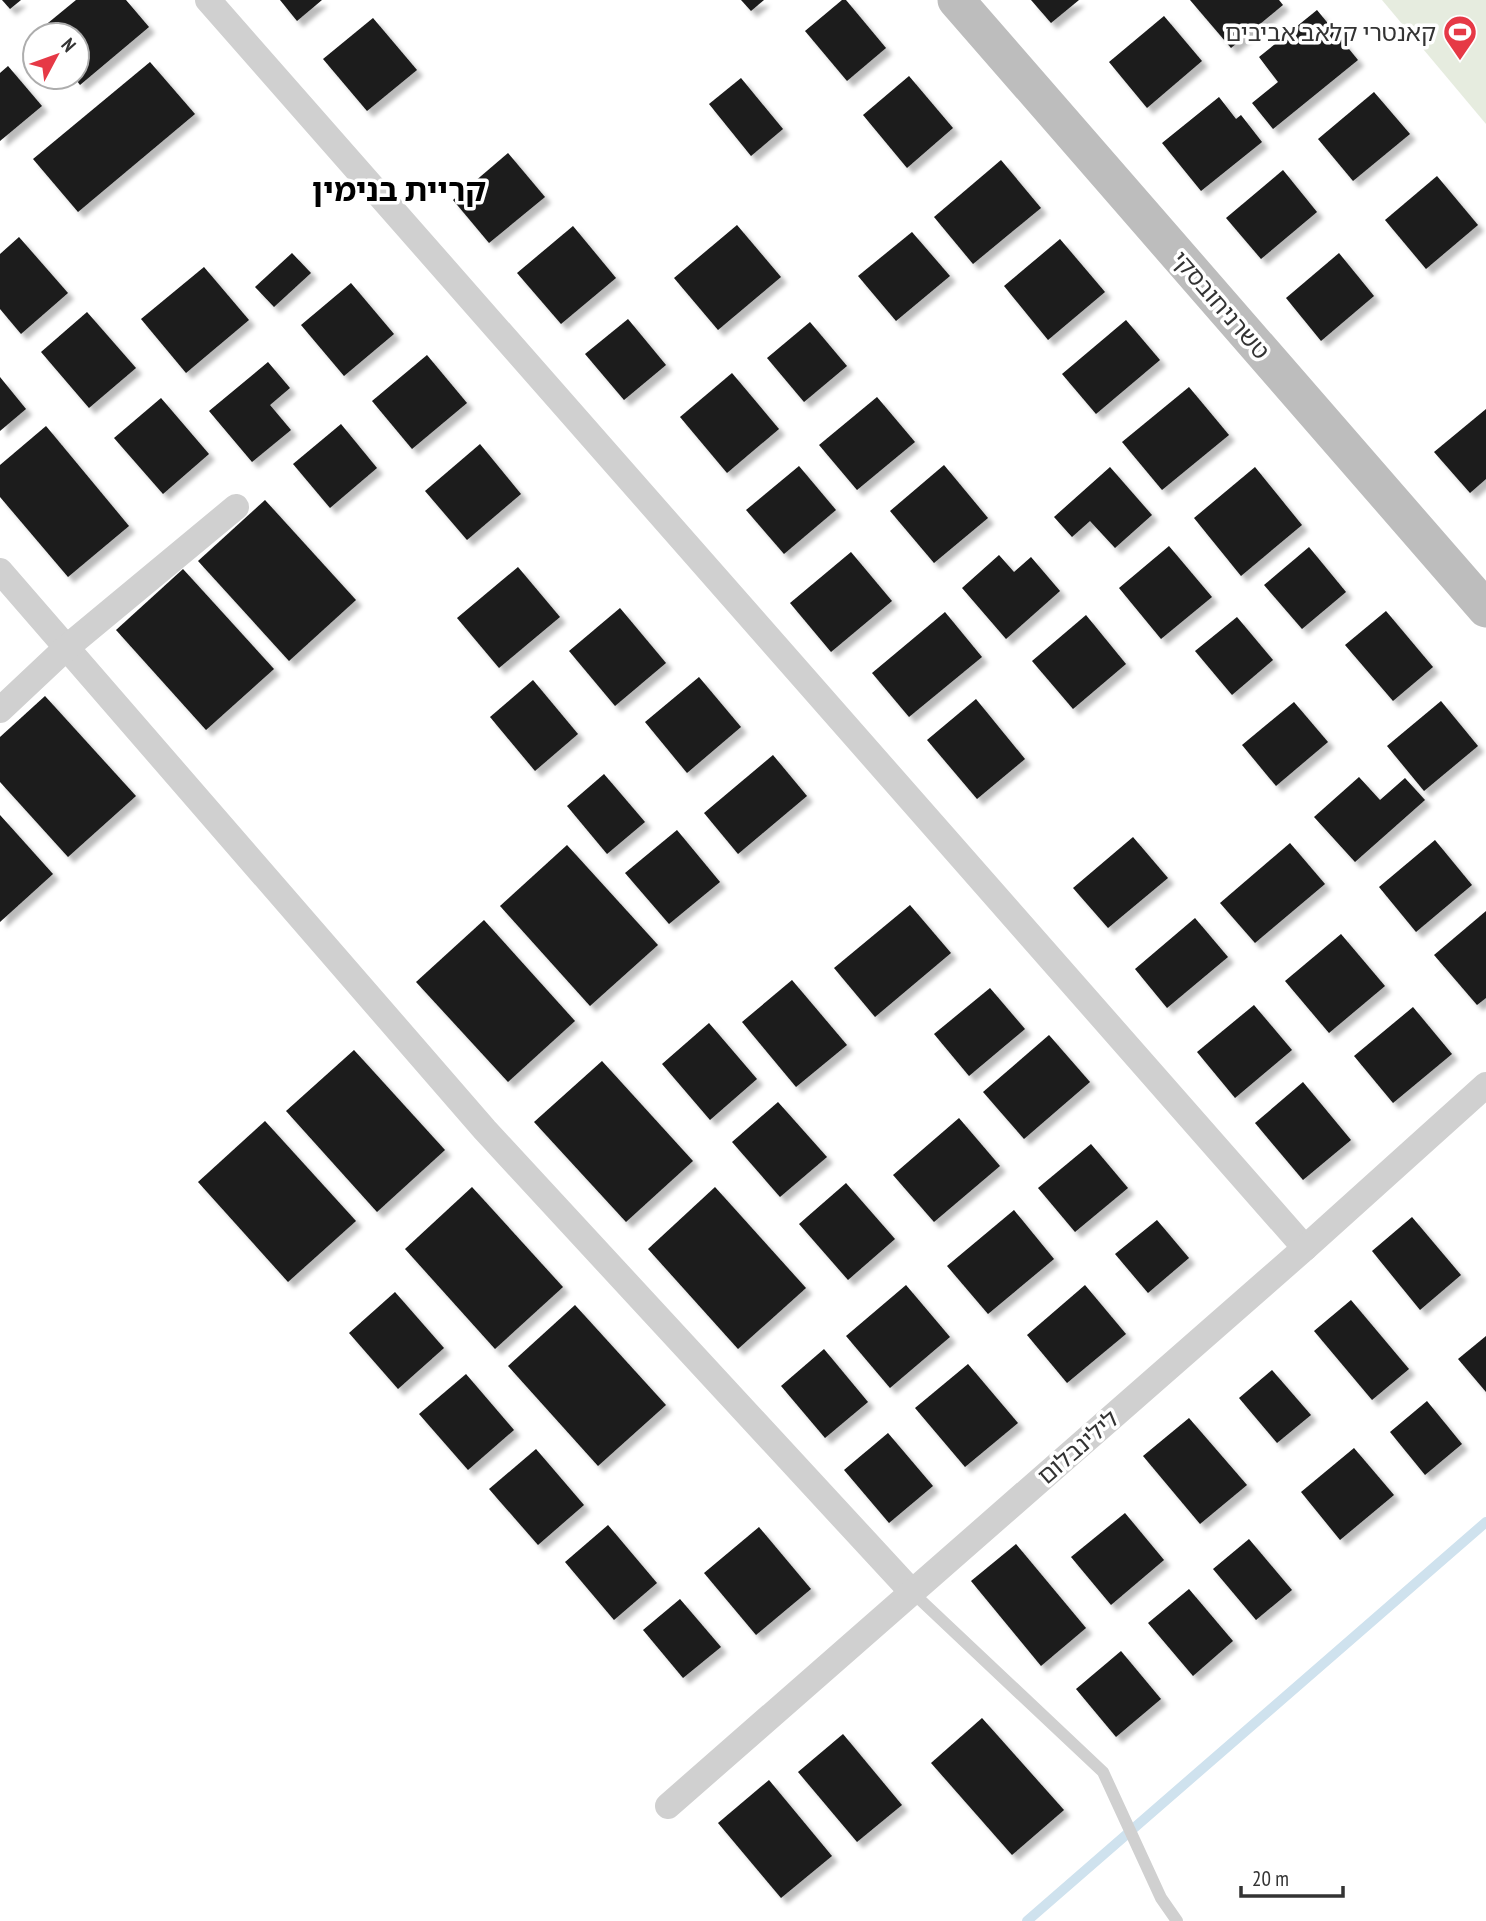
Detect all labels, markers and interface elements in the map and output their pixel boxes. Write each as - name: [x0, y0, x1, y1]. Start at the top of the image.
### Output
- sports icon: קאנטרי קלאב אביבים: [1441, 13, 1479, 62]
- place label: קאנטרי קלאב אביבים: [1225, 17, 1436, 48]
- north arrow: [21, 21, 91, 91]
- text: N: [56, 33, 81, 57]
- district label: קריית בנימין: [312, 168, 486, 210]
- street label: טשרניחובסקי: [1165, 244, 1277, 366]
- street label: לילינבלום: [1031, 1403, 1125, 1491]
- scale bar: [1241, 1854, 1342, 1898]
- text: 20 m: [1252, 1865, 1289, 1892]

